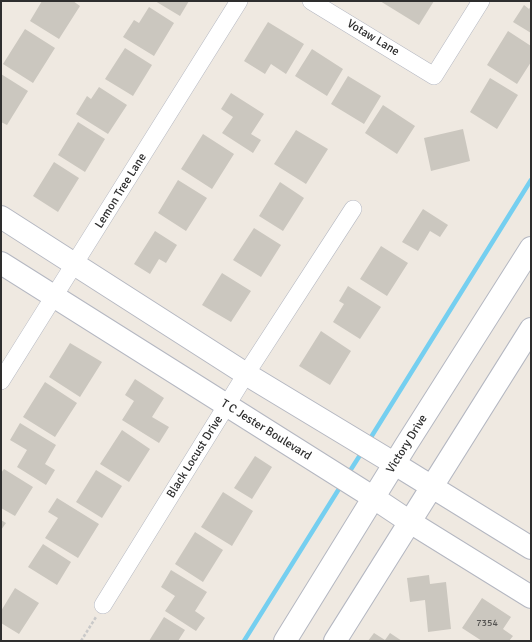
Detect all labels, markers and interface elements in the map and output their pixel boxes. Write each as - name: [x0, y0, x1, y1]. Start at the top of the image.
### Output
- street label: Votaw Lane: [344, 17, 402, 59]
- street label: Lemon Tree Lane: [92, 151, 150, 231]
- street label: T C Jester Boulevard: [218, 396, 314, 464]
- street label: Victory Drive: [383, 412, 431, 476]
- street label: Black Locust Drive: [164, 413, 226, 501]
- house number: 7354: [476, 617, 498, 629]

